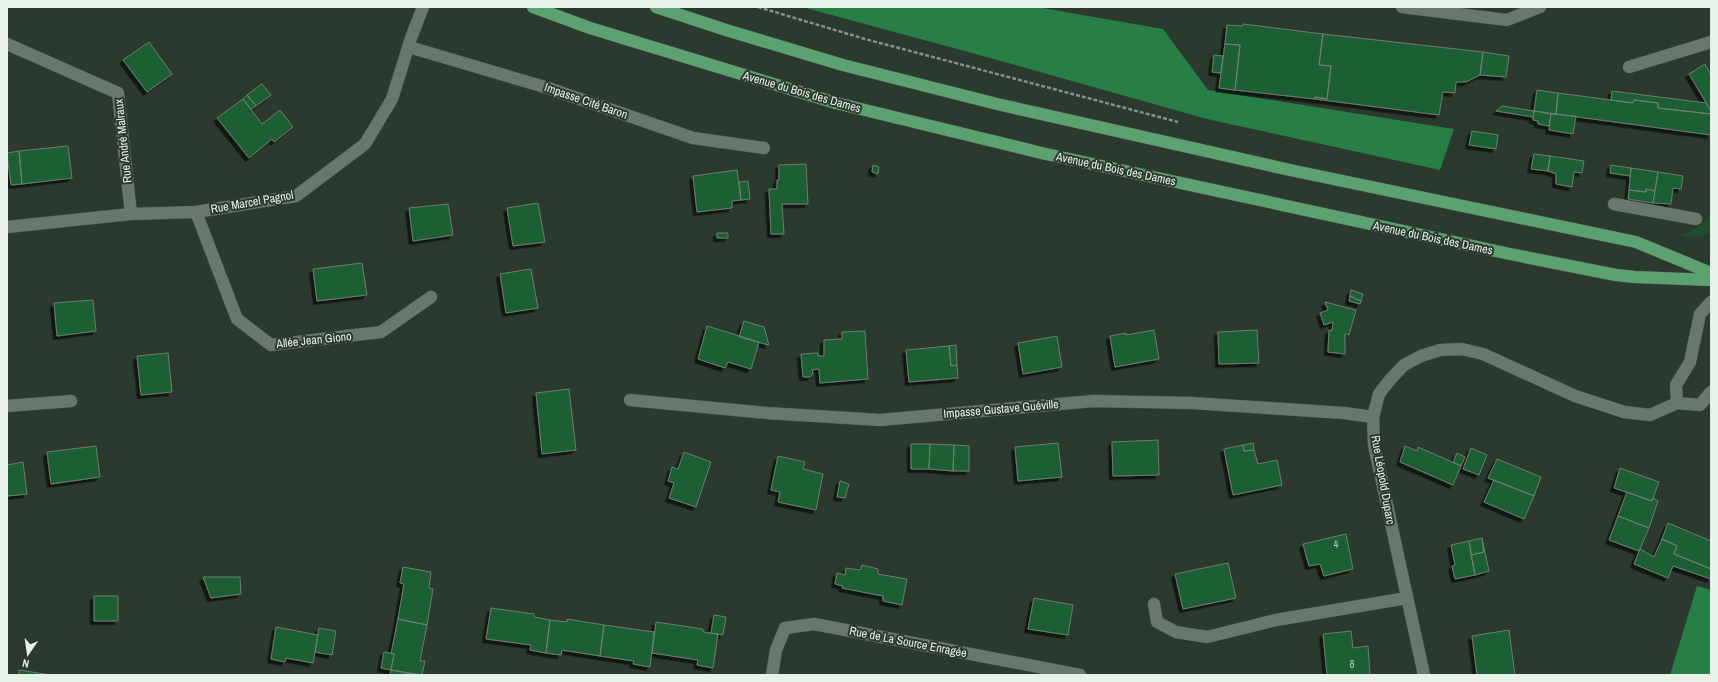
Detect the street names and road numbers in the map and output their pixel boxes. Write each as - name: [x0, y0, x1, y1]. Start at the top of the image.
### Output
- street label: Avenue du Bois des Dames: [740, 67, 863, 116]
- street label: Impasse Cité Baron: [542, 79, 630, 123]
- street label: Rue André Malraux: [111, 98, 135, 184]
- street label: Avenue du Bois des Dames: [1054, 148, 1177, 190]
- street label: Rue Marcel Pagnol: [209, 187, 295, 217]
- street label: Avenue du Bois des Dames: [1371, 217, 1494, 259]
- street label: Allée Jean Giono: [275, 328, 352, 352]
- street label: Impasse Gustave Guéville: [943, 396, 1059, 422]
- street label: Rue Léopold Duparc: [1367, 434, 1399, 526]
- street label: Rue de La Source Enragée: [848, 623, 968, 661]

